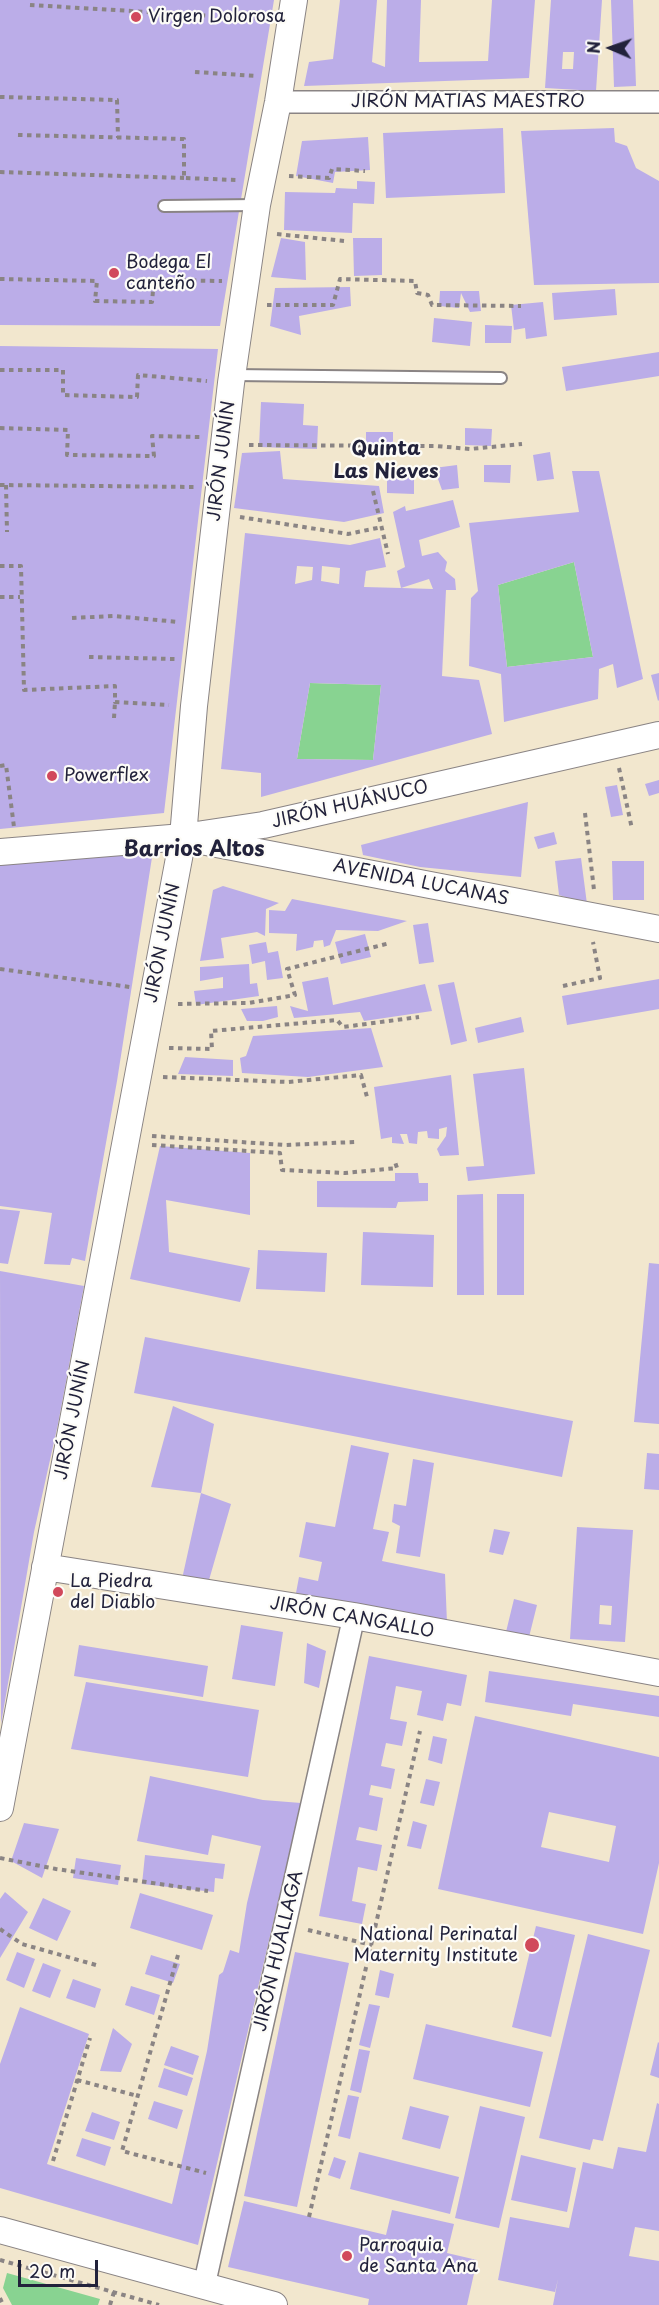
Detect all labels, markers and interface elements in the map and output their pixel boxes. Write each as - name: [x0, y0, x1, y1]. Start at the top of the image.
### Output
- place label: Virgen Dolorosa: [148, 6, 285, 28]
- marker: Virgen Dolorosa: [129, 10, 143, 24]
- north arrow: [581, 18, 641, 78]
- text: N: [581, 41, 605, 54]
- street label: JIRÓN MATIAS MAESTRO: [351, 91, 585, 113]
- place label: Bodega El canteño: [126, 252, 211, 294]
- marker: Bodega El canteño: [107, 266, 121, 280]
- street label: JIRÓN JUNÍN: [204, 400, 240, 522]
- district label: Quinta Las Nieves: [333, 437, 439, 484]
- place label: Powerflex: [64, 765, 149, 787]
- marker: Powerflex: [45, 769, 59, 783]
- street label: JIRÓN HUÁNUCO: [270, 776, 430, 834]
- district label: Barrios Altos: [124, 837, 264, 863]
- street label: AVENIDA LUCANAS: [331, 855, 511, 911]
- street label: JIRÓN JUNÍN: [141, 881, 185, 1005]
- street label: JIRÓN JUNÍN: [51, 1358, 95, 1482]
- place label: La Piedra del Diablo: [70, 1571, 155, 1614]
- marker: La Piedra del Diablo: [51, 1585, 65, 1599]
- street label: JIRÓN CANGALLO: [268, 1593, 436, 1643]
- street label: JIRÓN HUALLAGA: [250, 1868, 308, 2034]
- place label: National Perinatal Maternity Institute: [353, 1924, 518, 1966]
- marker: National Perinatal Maternity Institute: [523, 1936, 541, 1954]
- place label: Parroquia de Santa Ana: [359, 2235, 478, 2278]
- scale bar: [21, 2248, 100, 2286]
- marker: Parroquia de Santa Ana: [340, 2249, 354, 2263]
- text: 20 m: [29, 2257, 75, 2284]

